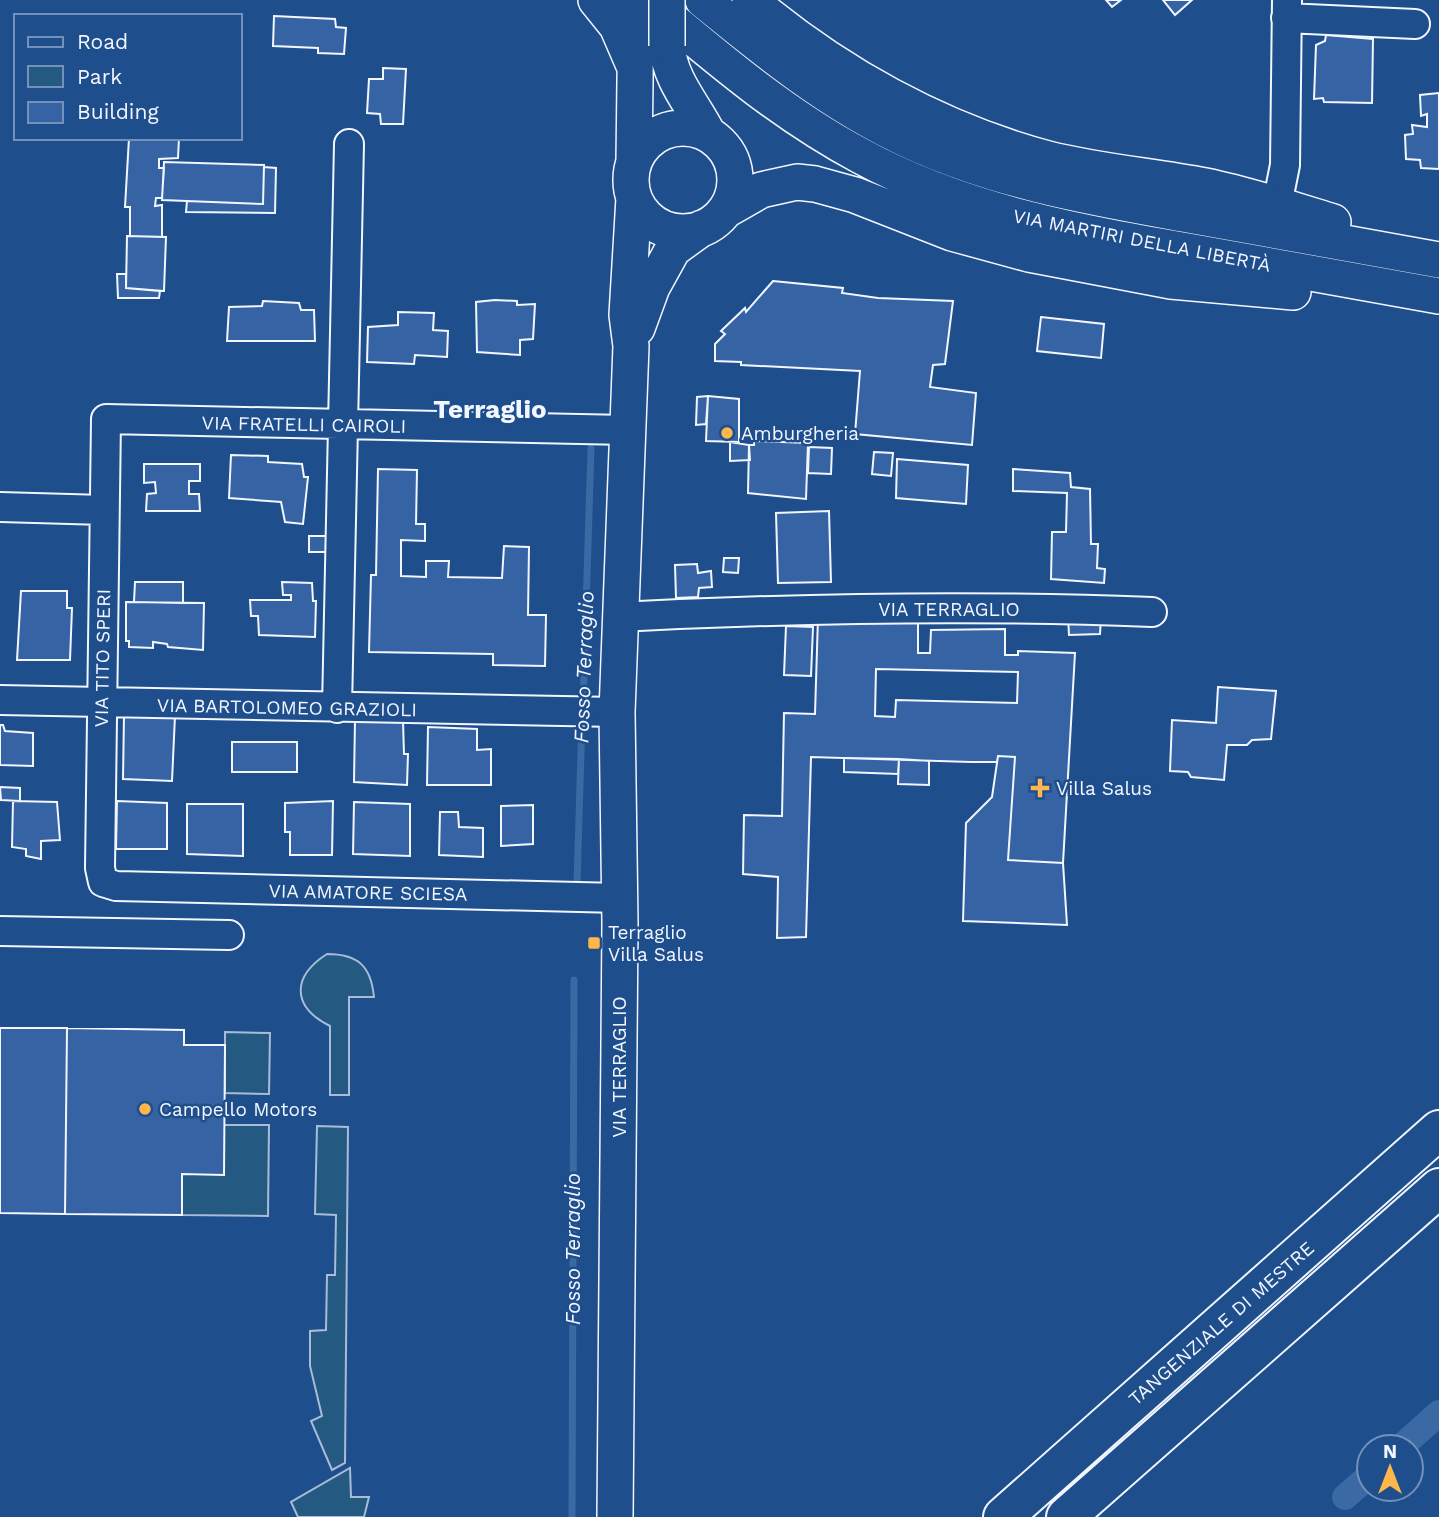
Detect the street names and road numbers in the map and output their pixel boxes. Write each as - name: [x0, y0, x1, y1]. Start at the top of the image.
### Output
- street label: VIA MARTIRI DELLA LIBERTÀ: [1011, 204, 1273, 277]
- street label: VIA FRATELLI CAIROLI: [202, 411, 406, 438]
- street label: VIA TITO SPERI: [90, 588, 115, 728]
- street label: VIA TERRAGLIO: [878, 598, 1020, 621]
- street label: VIA BARTOLOMEO GRAZIOLI: [157, 694, 417, 721]
- street label: VIA AMATORE SCIESA: [268, 879, 468, 906]
- street label: VIA TERRAGLIO: [608, 996, 631, 1138]
- street label: TANGENZIALE DI MESTRE: [1124, 1237, 1319, 1410]

